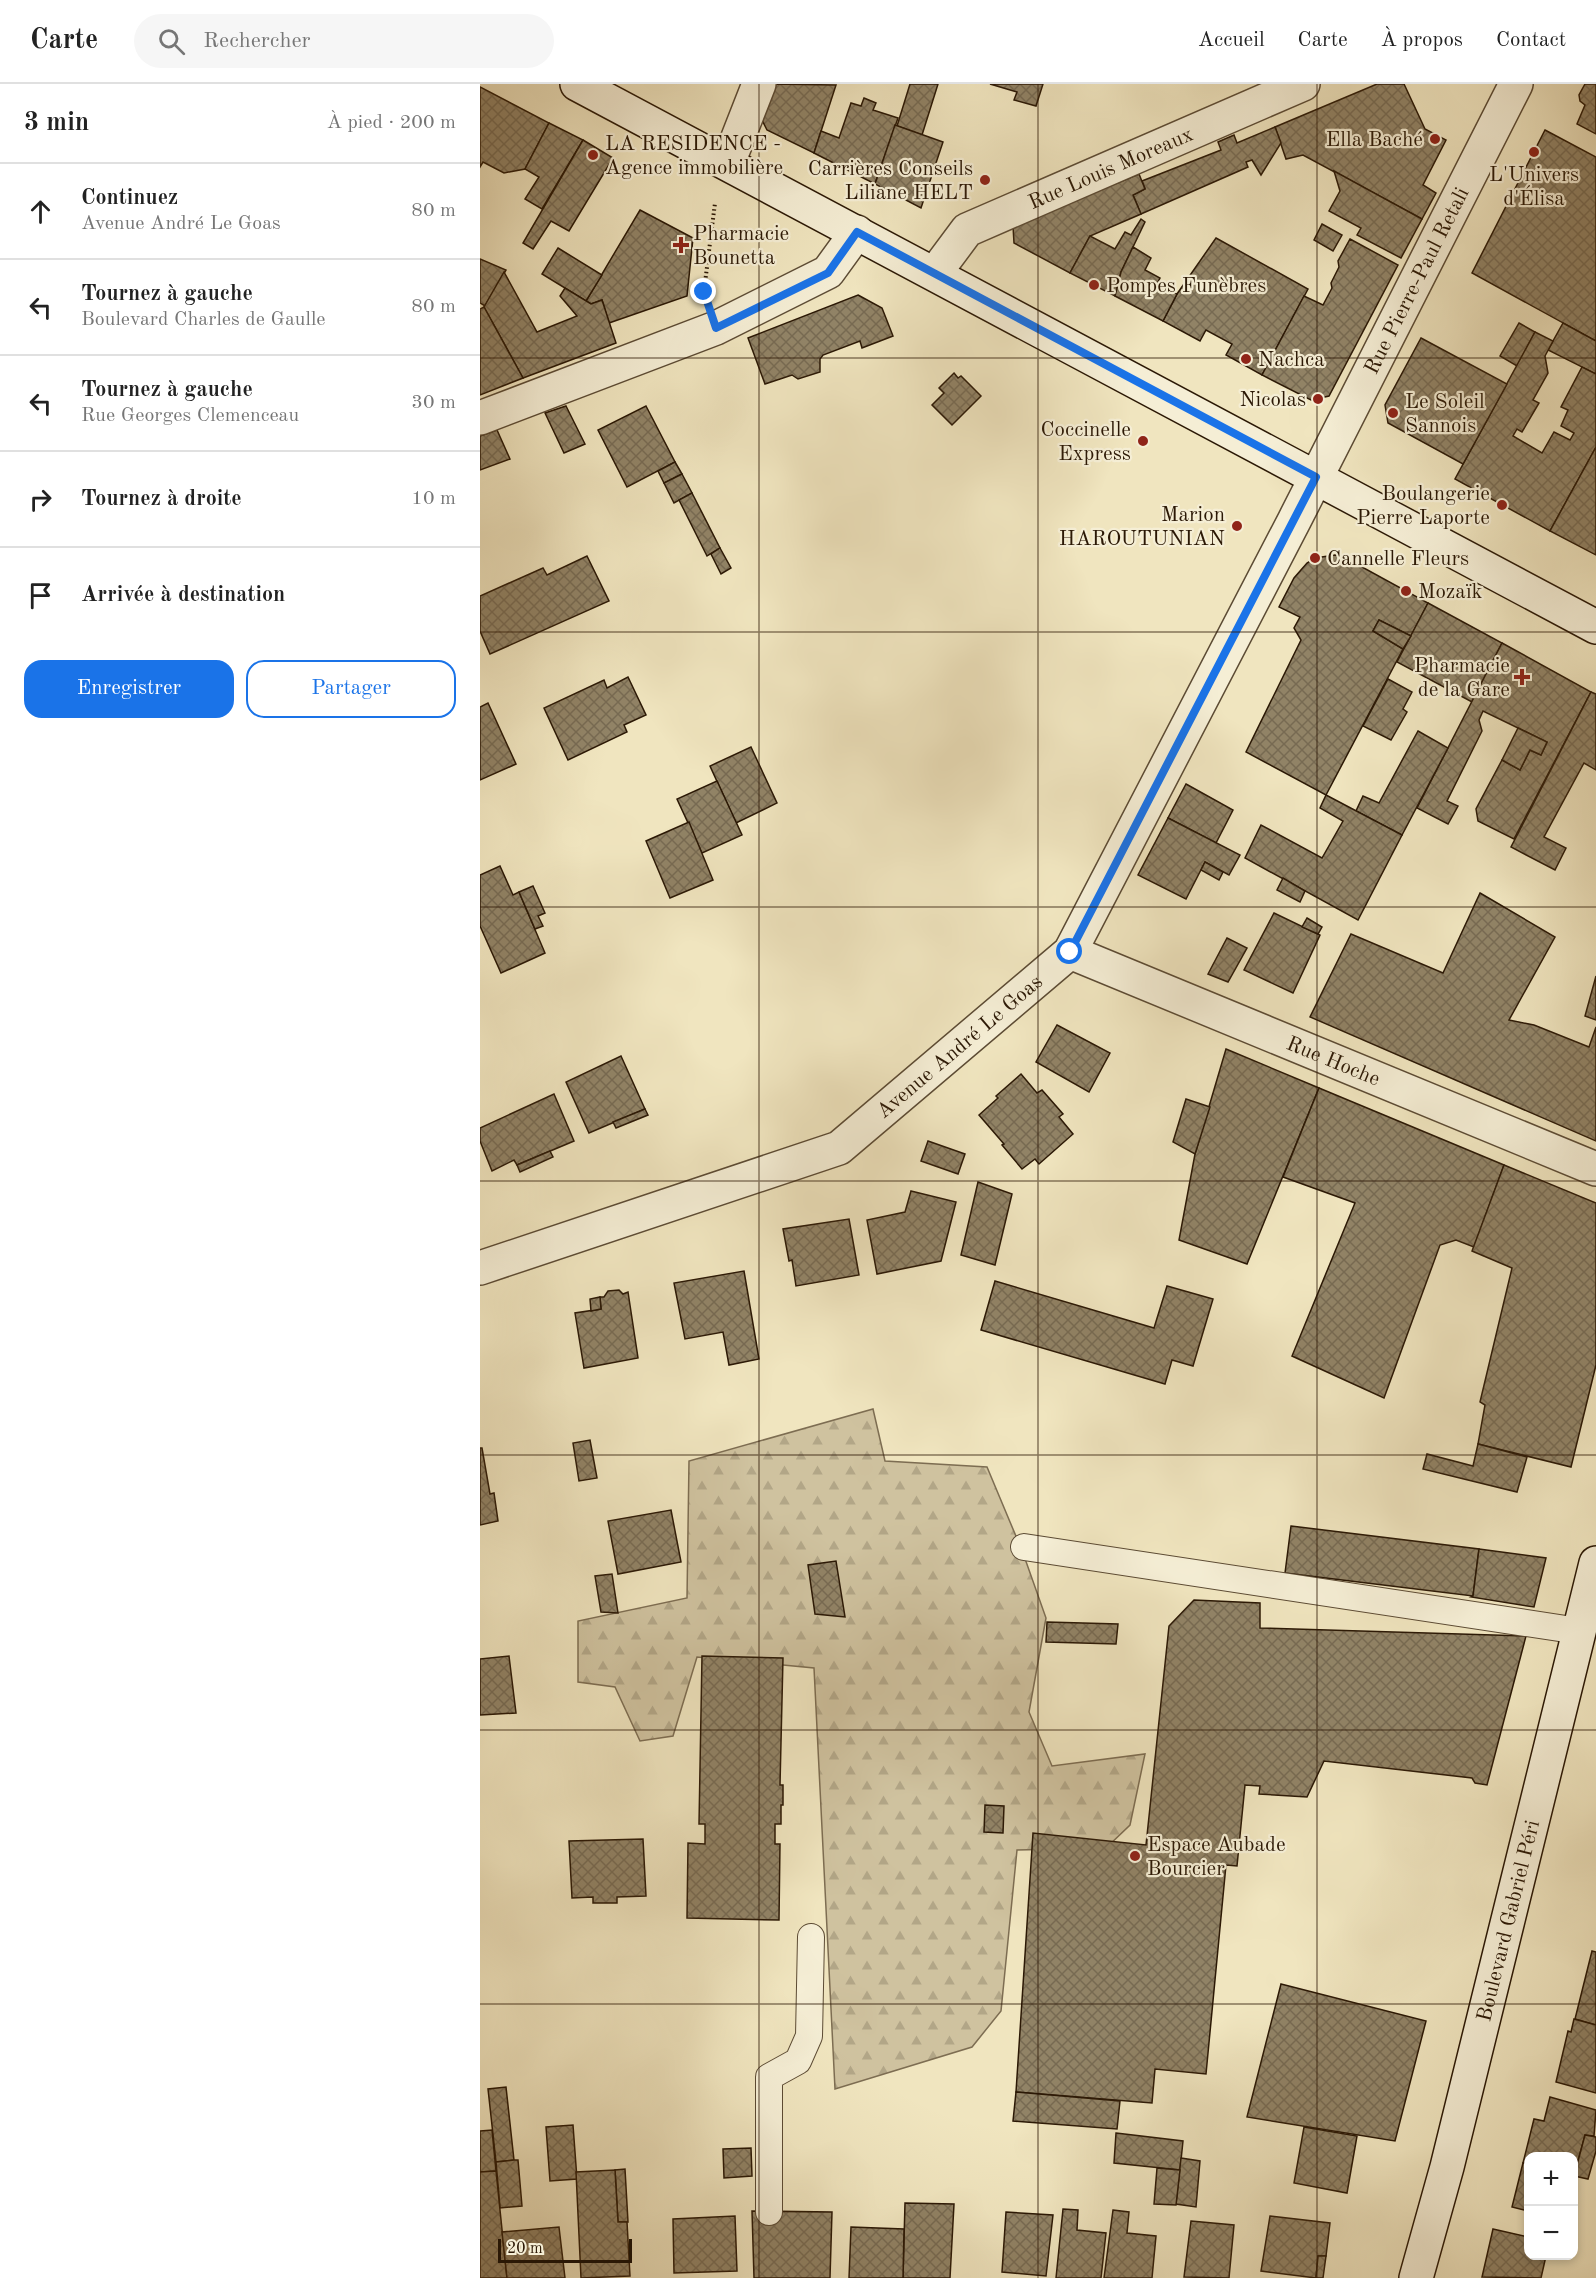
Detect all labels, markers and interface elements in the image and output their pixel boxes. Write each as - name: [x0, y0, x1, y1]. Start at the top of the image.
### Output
- search box: [134, 14, 554, 68]
- icon: search: [155, 25, 188, 58]
- text: Carte: [30, 27, 98, 55]
- text: Rechercher: [203, 30, 311, 52]
- text: Accueil: [1198, 30, 1265, 51]
- text: Carte: [1298, 30, 1348, 51]
- text: À propos: [1381, 30, 1463, 51]
- text: Contact: [1496, 30, 1566, 51]
- text: 3 min: [24, 110, 89, 136]
- text: À pied · 200 m: [327, 113, 456, 133]
- street label: Rue Louis Moreaux: [1026, 124, 1197, 214]
- place label: Ella Baché: [1326, 130, 1423, 151]
- marker: Ella Baché: [1428, 132, 1442, 146]
- place label: LA RESIDENCE - Agence immobilière: [605, 134, 783, 179]
- marker: L'Univers d'Élisa: [1527, 145, 1541, 159]
- marker: LA RESIDENCE - Agence immobilière: [586, 148, 600, 162]
- place label: Carrières Conseils Liliane HELT: [808, 159, 973, 204]
- place label: L'Univers d'Élisa: [1489, 165, 1579, 210]
- marker: Carrières Conseils Liliane HELT: [978, 173, 992, 187]
- street label: Rue Pierre-Paul Retali: [1361, 184, 1474, 378]
- text: Continuez: [81, 187, 178, 209]
- icon: ahead: [24, 195, 57, 228]
- text: 80 m: [411, 201, 456, 221]
- text: Avenue André Le Goas: [81, 214, 281, 234]
- place label: Pharmacie Bounetta: [693, 224, 789, 269]
- marker: Pharmacie Bounetta: [674, 238, 688, 252]
- place label: Pompes Funèbres: [1106, 276, 1266, 297]
- route end: [690, 278, 716, 304]
- marker: Pompes Funèbres: [1087, 278, 1101, 292]
- text: Tournez à gauche: [81, 283, 253, 305]
- icon: left: [24, 291, 57, 324]
- text: 80 m: [411, 297, 456, 317]
- text: Boulevard Charles de Gaulle: [81, 310, 326, 330]
- place label: Nachca: [1258, 350, 1325, 371]
- marker: Nachca: [1239, 352, 1253, 366]
- text: Tournez à gauche: [81, 379, 253, 401]
- icon: left: [24, 387, 57, 420]
- place label: Nicolas: [1239, 390, 1306, 411]
- marker: Nicolas: [1311, 392, 1325, 406]
- place label: Le Soleil Sannois: [1405, 392, 1485, 437]
- text: 30 m: [411, 393, 456, 413]
- text: Rue Georges Clemenceau: [81, 406, 299, 426]
- marker: Le Soleil Sannois: [1386, 406, 1400, 420]
- place label: Coccinelle Express: [1041, 420, 1131, 465]
- marker: Coccinelle Express: [1136, 434, 1150, 448]
- icon: right: [24, 483, 57, 516]
- place label: Boulangerie Pierre Laporte: [1356, 484, 1490, 529]
- text: Tournez à droite: [81, 488, 242, 510]
- text: 10 m: [411, 489, 456, 509]
- marker: Boulangerie Pierre Laporte: [1495, 498, 1509, 512]
- place label: Marion HAROUTUNIAN: [1059, 505, 1225, 550]
- marker: Marion HAROUTUNIAN: [1230, 519, 1244, 533]
- place label: Cannelle Fleurs: [1327, 549, 1469, 570]
- marker: Cannelle Fleurs: [1308, 551, 1322, 565]
- icon: arrive: [24, 579, 57, 612]
- place label: Mozaïk: [1418, 582, 1483, 603]
- text: Arrivée à destination: [81, 584, 285, 606]
- marker: Mozaïk: [1399, 584, 1413, 598]
- place label: Pharmacie de la Gare: [1414, 656, 1510, 701]
- button: Enregistrer: [24, 660, 234, 718]
- button: Partager: [246, 660, 456, 718]
- marker: Pharmacie de la Gare: [1515, 670, 1529, 684]
- route start: [1056, 938, 1082, 964]
- street label: Avenue André Le Goas: [873, 971, 1047, 1123]
- street label: Rue Hoche: [1283, 1033, 1383, 1091]
- street label: Boulevard Gabriel Péri: [1474, 1818, 1544, 2024]
- place label: Espace Aubade Bourcier: [1147, 1835, 1286, 1880]
- marker: Espace Aubade Bourcier: [1128, 1849, 1142, 1863]
- map controls: [1524, 2152, 1578, 2260]
- button: +: [1524, 2152, 1578, 2206]
- button: −: [1524, 2206, 1578, 2260]
- scale bar: [498, 2236, 632, 2264]
- text: 20 m: [507, 2241, 543, 2257]

